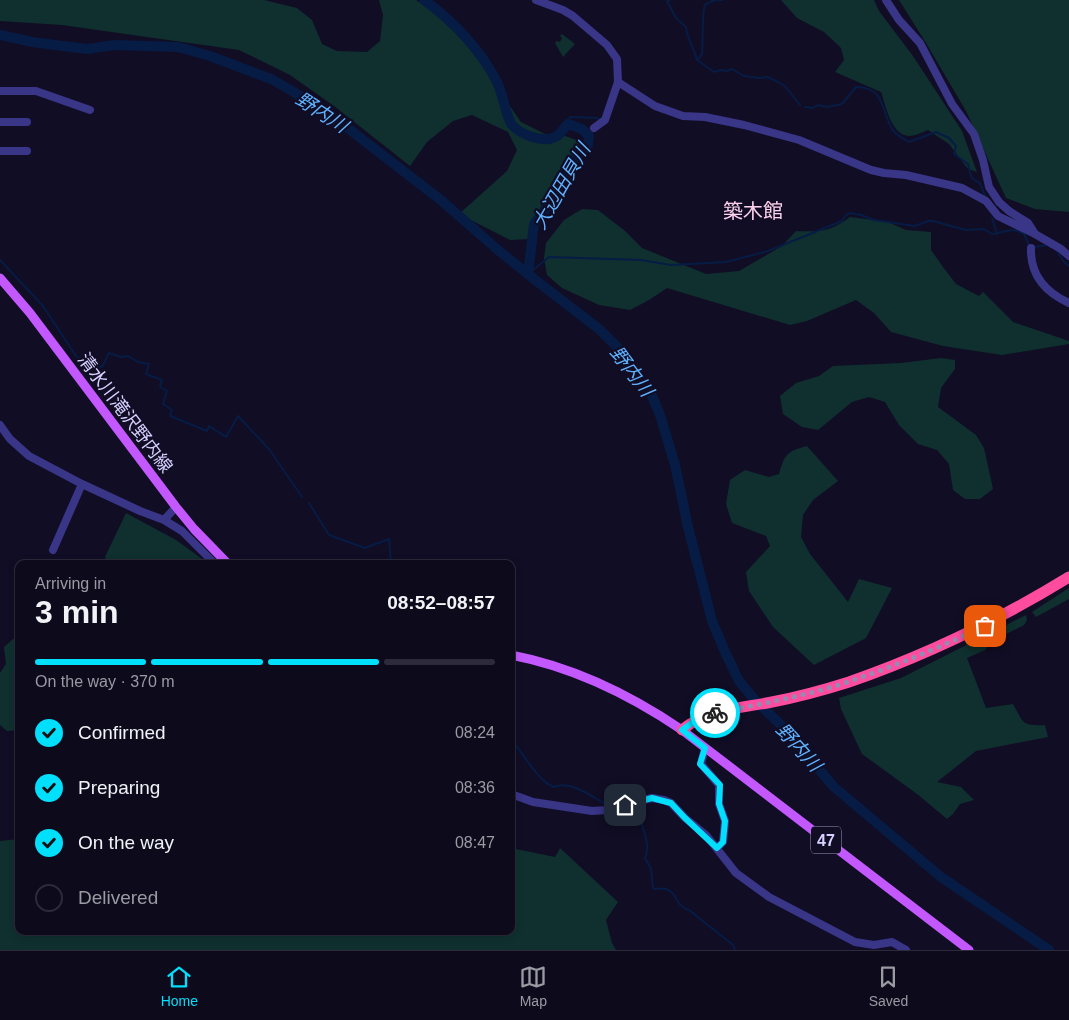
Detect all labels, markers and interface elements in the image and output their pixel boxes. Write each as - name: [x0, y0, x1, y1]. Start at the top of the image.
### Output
- water label: 野内川: [292, 88, 353, 138]
- water label: 大辺田貝川: [529, 138, 595, 233]
- district label: 築木館: [723, 200, 783, 222]
- water label: 野内川: [606, 342, 658, 402]
- street label: 清水川滝沢野内線: [74, 349, 176, 477]
- text: Arriving in: [35, 575, 106, 592]
- text: 08:52–08:57: [387, 592, 495, 613]
- text: 3 min: [35, 594, 119, 630]
- pin: [964, 605, 1006, 647]
- icon: bag: [971, 612, 999, 640]
- text: On the way · 370 m: [35, 673, 175, 690]
- courier: [690, 688, 740, 738]
- icon: bike: [701, 699, 729, 727]
- icon: check: [35, 719, 63, 747]
- water label: 野内川: [772, 719, 827, 777]
- text: Confirmed: [78, 722, 166, 743]
- text: 08:24: [455, 724, 495, 741]
- icon: check: [35, 774, 63, 802]
- text: Preparing: [78, 777, 160, 798]
- text: 08:36: [455, 779, 495, 796]
- pin: [604, 784, 646, 826]
- icon: home: [611, 791, 639, 819]
- road number: 47: [811, 826, 841, 854]
- icon: check: [35, 829, 63, 857]
- text: On the way: [78, 832, 174, 853]
- text: 08:47: [455, 834, 495, 851]
- text: Delivered: [78, 887, 158, 908]
- tab: Home: [161, 963, 198, 1009]
- tab: Map: [519, 963, 547, 1009]
- tab: Saved: [869, 963, 908, 1009]

